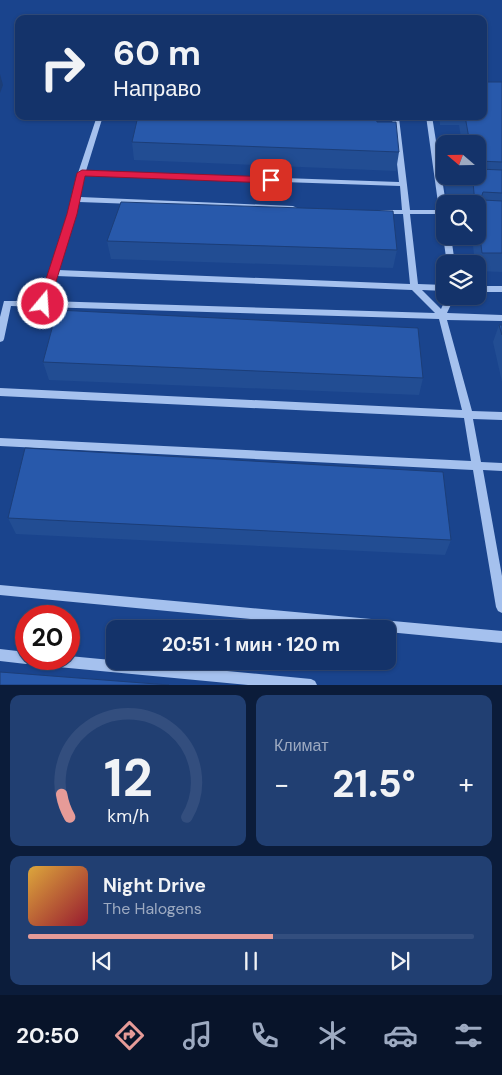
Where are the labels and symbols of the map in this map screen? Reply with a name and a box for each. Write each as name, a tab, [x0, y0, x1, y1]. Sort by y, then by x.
north arrow	[436, 135, 486, 185]
pin	[250, 159, 292, 201]
position arrow	[16, 277, 68, 329]
speed limit sign: 20	[15, 605, 80, 670]

